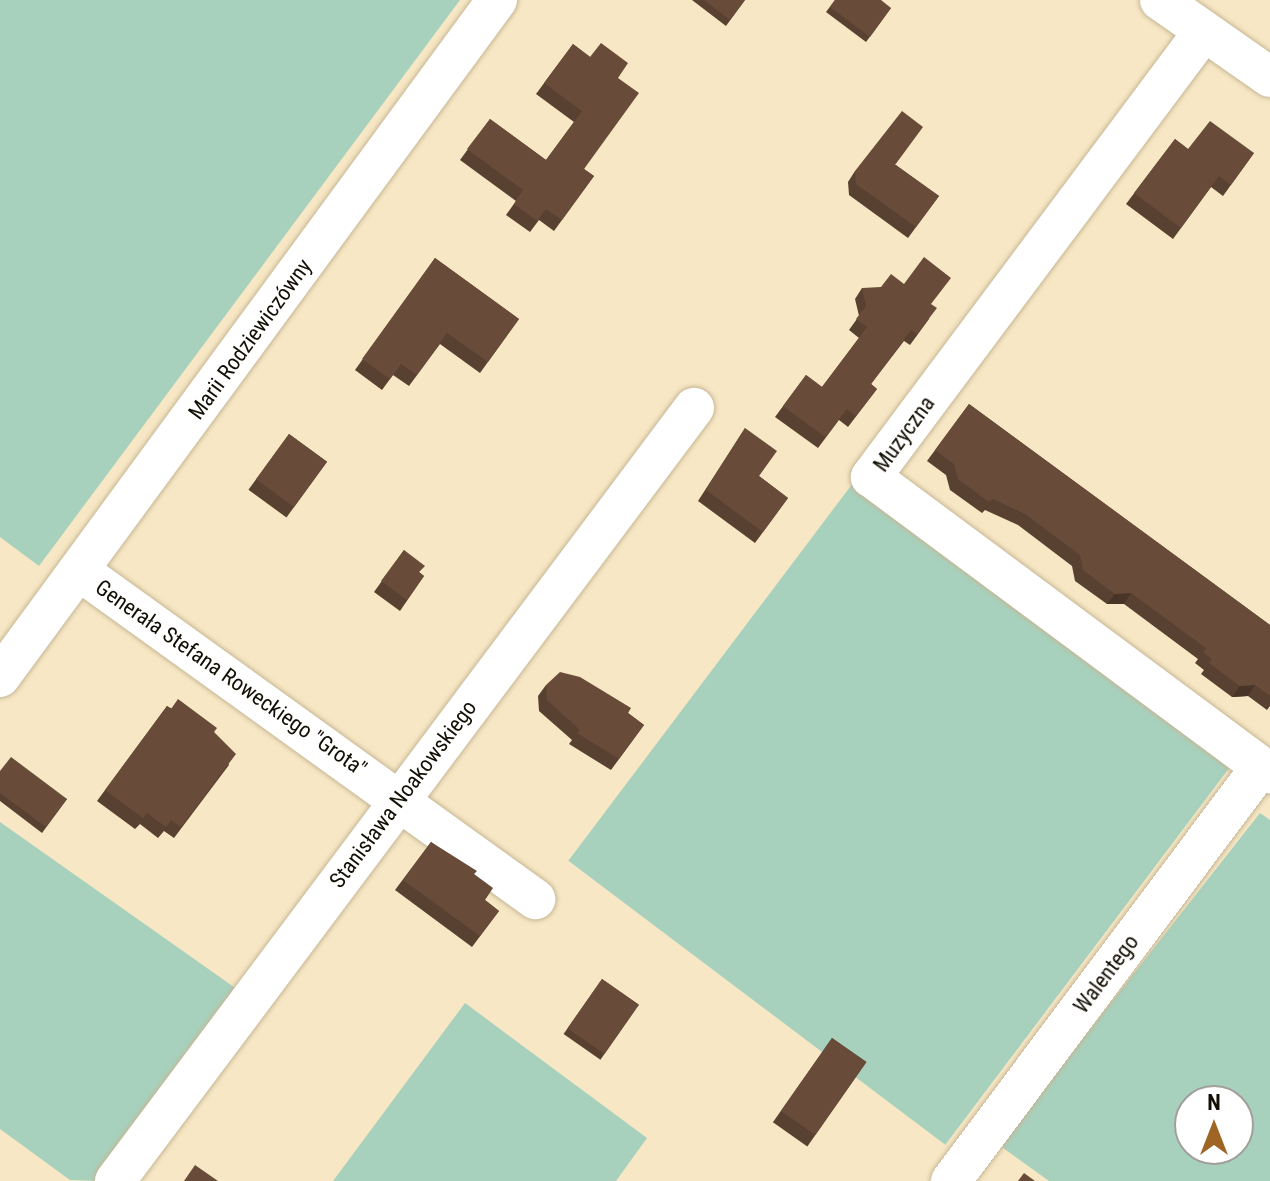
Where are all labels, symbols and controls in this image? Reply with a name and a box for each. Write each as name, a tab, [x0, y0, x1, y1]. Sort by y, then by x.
street label: Marii Rodziewiczówny	[183, 254, 317, 424]
street label: Muzyczna	[868, 391, 940, 477]
street label: Generała Stefana Roweckiego "Grota"	[90, 574, 372, 782]
street label: Stanisława Noakowskiego	[324, 695, 482, 893]
street label: Walentego	[1068, 929, 1144, 1019]
north arrow	[1174, 1085, 1254, 1165]
text: N	[1207, 1090, 1221, 1115]

